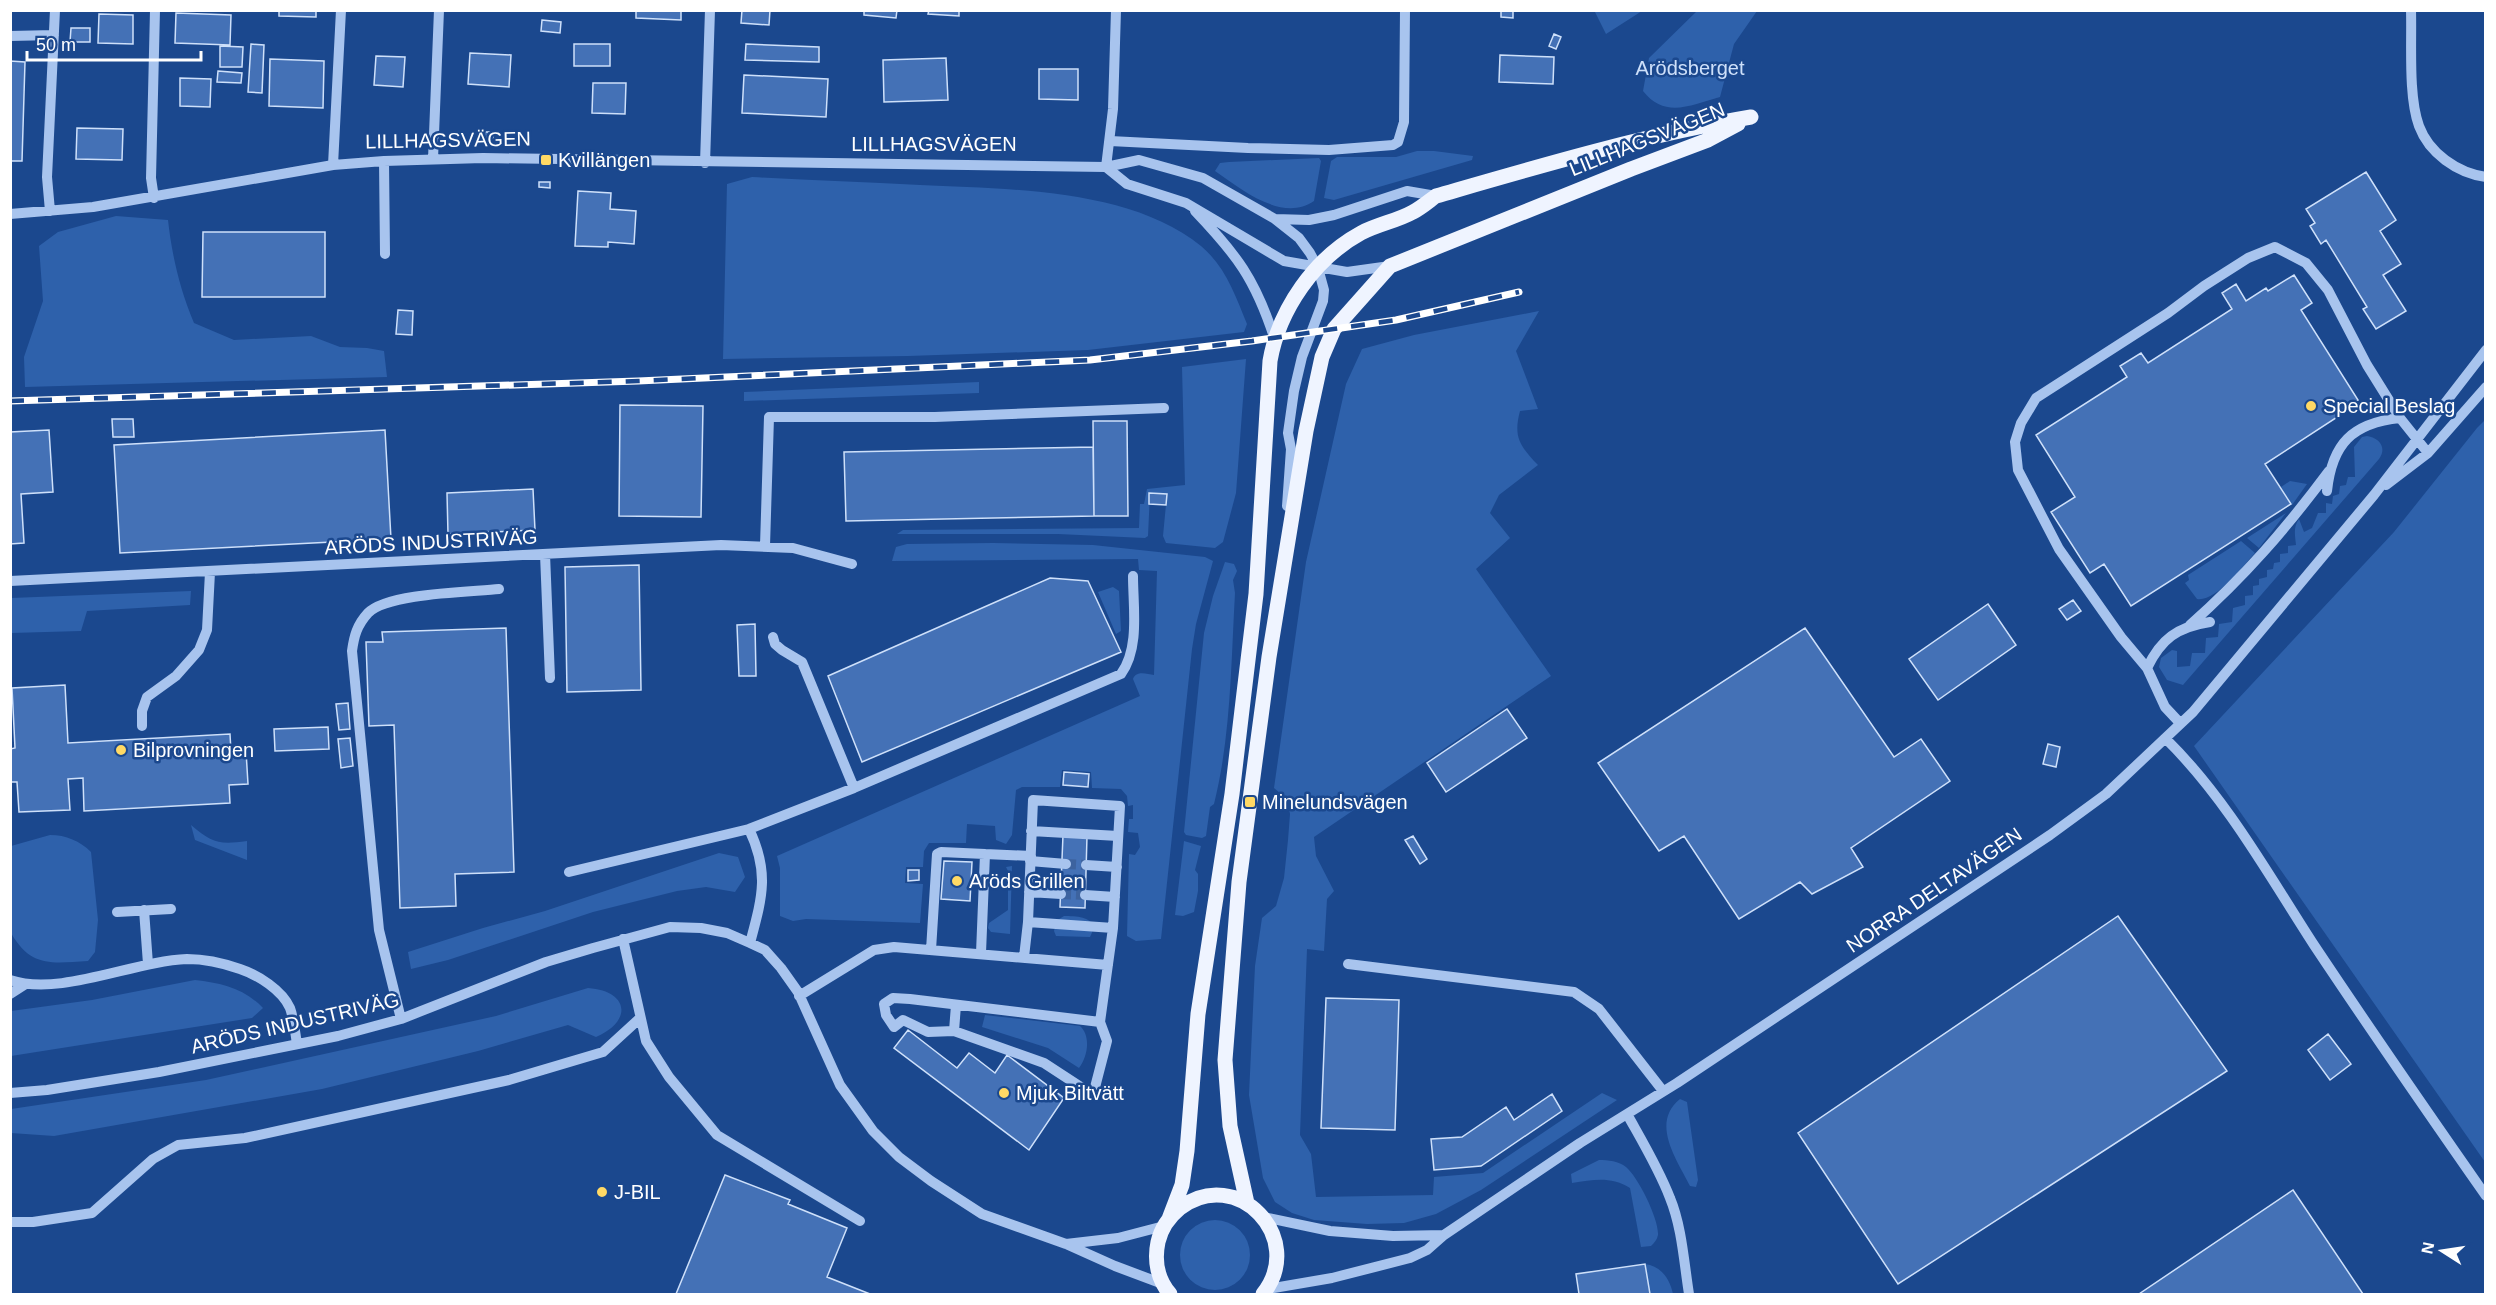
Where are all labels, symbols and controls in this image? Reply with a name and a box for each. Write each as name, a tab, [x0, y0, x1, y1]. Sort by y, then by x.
scale bar	[27, 24, 201, 62]
text: 50 m	[36, 35, 76, 55]
park label: Arödsberget	[1636, 57, 1745, 79]
street label: LILLHAGSVÄGEN	[1566, 98, 1728, 180]
street label: LILLHAGSVÄGEN	[365, 128, 531, 152]
street label: LILLHAGSVÄGEN	[851, 133, 1017, 155]
place label: Kvillängen	[558, 149, 650, 171]
marker: Kvillängen	[539, 153, 553, 167]
place label: Special Beslag	[2323, 395, 2455, 417]
marker: Special Beslag	[2304, 399, 2318, 413]
street label: ARÖDS INDUSTRIVÄG	[324, 525, 538, 559]
place label: Bilprovningen	[133, 739, 254, 761]
marker: Bilprovningen	[114, 743, 128, 757]
place label: Minelundsvägen	[1262, 791, 1408, 813]
marker: Minelundsvägen	[1243, 795, 1257, 809]
street label: NORRA DELTAVÄGEN	[1842, 823, 2026, 957]
place label: Aröds Grillen	[969, 870, 1085, 892]
marker: Aröds Grillen	[950, 874, 964, 888]
street label: ARÖDS INDUSTRIVÄG	[189, 988, 401, 1058]
place label: Mjuk Biltvätt	[1016, 1082, 1124, 1104]
marker: Mjuk Biltvätt	[997, 1086, 1011, 1100]
place label: J-BIL	[614, 1181, 661, 1203]
marker: J-BIL	[595, 1185, 609, 1199]
north arrow	[2412, 1221, 2472, 1281]
text: N	[2418, 1241, 2437, 1255]

